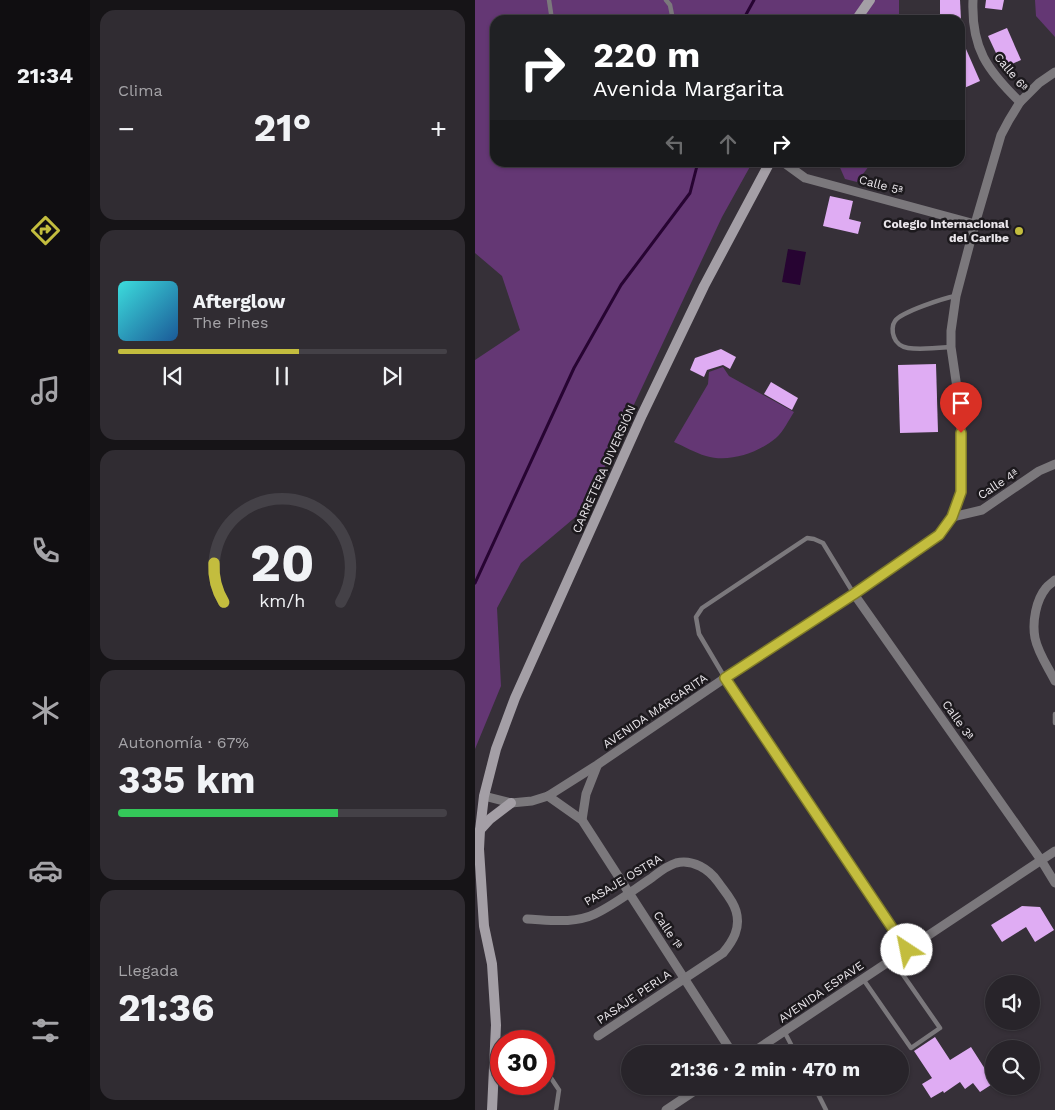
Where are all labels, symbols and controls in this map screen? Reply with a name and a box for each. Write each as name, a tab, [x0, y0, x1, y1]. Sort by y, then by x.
text: 220 m	[593, 34, 700, 76]
icon: right	[510, 35, 575, 100]
street label: Calle 6ª	[991, 50, 1031, 94]
text: 21:34	[17, 63, 73, 88]
text: Avenida Margarita	[593, 76, 784, 101]
text: Clima	[118, 81, 162, 100]
text: 21°	[254, 106, 311, 150]
text: −	[118, 112, 135, 145]
text: +	[430, 112, 447, 145]
icon: left	[661, 130, 689, 158]
icon: ahead	[714, 130, 742, 158]
icon: right	[767, 130, 795, 158]
street label: Calle 5ª	[857, 172, 905, 198]
icon: directions	[28, 213, 63, 248]
place label: Colegio Internacional del Caribe	[883, 217, 1009, 245]
marker: Colegio Internacional del Caribe	[1013, 225, 1025, 237]
text: Afterglow	[193, 290, 285, 313]
text: The Pines	[193, 313, 269, 332]
icon: previous	[159, 362, 187, 390]
icon: pause	[268, 362, 296, 390]
icon: next	[378, 362, 406, 390]
icon: music	[28, 373, 63, 408]
pin	[940, 382, 982, 433]
icon: arrive	[947, 389, 975, 417]
street label: CARRETERA DIVERSIÓN	[569, 403, 639, 535]
street label: Calle 4ª	[975, 466, 1021, 502]
icon: phone	[28, 533, 63, 568]
text: 20	[250, 533, 315, 594]
text: km/h	[259, 590, 306, 611]
street label: AVENIDA MARGARITA	[600, 671, 710, 751]
icon: climate	[28, 693, 63, 728]
street label: Calle 3ª	[939, 698, 977, 743]
text: Autonomía · 67%	[118, 733, 249, 752]
text: 335 km	[118, 758, 255, 802]
street label: PASAJE OSTRA	[582, 851, 664, 909]
icon: car	[28, 853, 63, 888]
street label: Calle 1ª	[651, 908, 686, 952]
position arrow	[880, 923, 932, 975]
street label: AVENIDA ESPAVE	[776, 958, 866, 1026]
text: Llegada	[118, 961, 178, 980]
street label: PASAJE PERLA	[594, 967, 674, 1027]
map controls	[985, 975, 1040, 1095]
button: sound	[985, 975, 1040, 1030]
text: 21:36	[118, 986, 214, 1030]
icon: filters	[28, 1013, 63, 1048]
speed limit sign: 30	[490, 1030, 555, 1095]
button: search	[985, 1040, 1040, 1095]
text: 21:36 · 2 min · 470 m	[670, 1058, 860, 1081]

